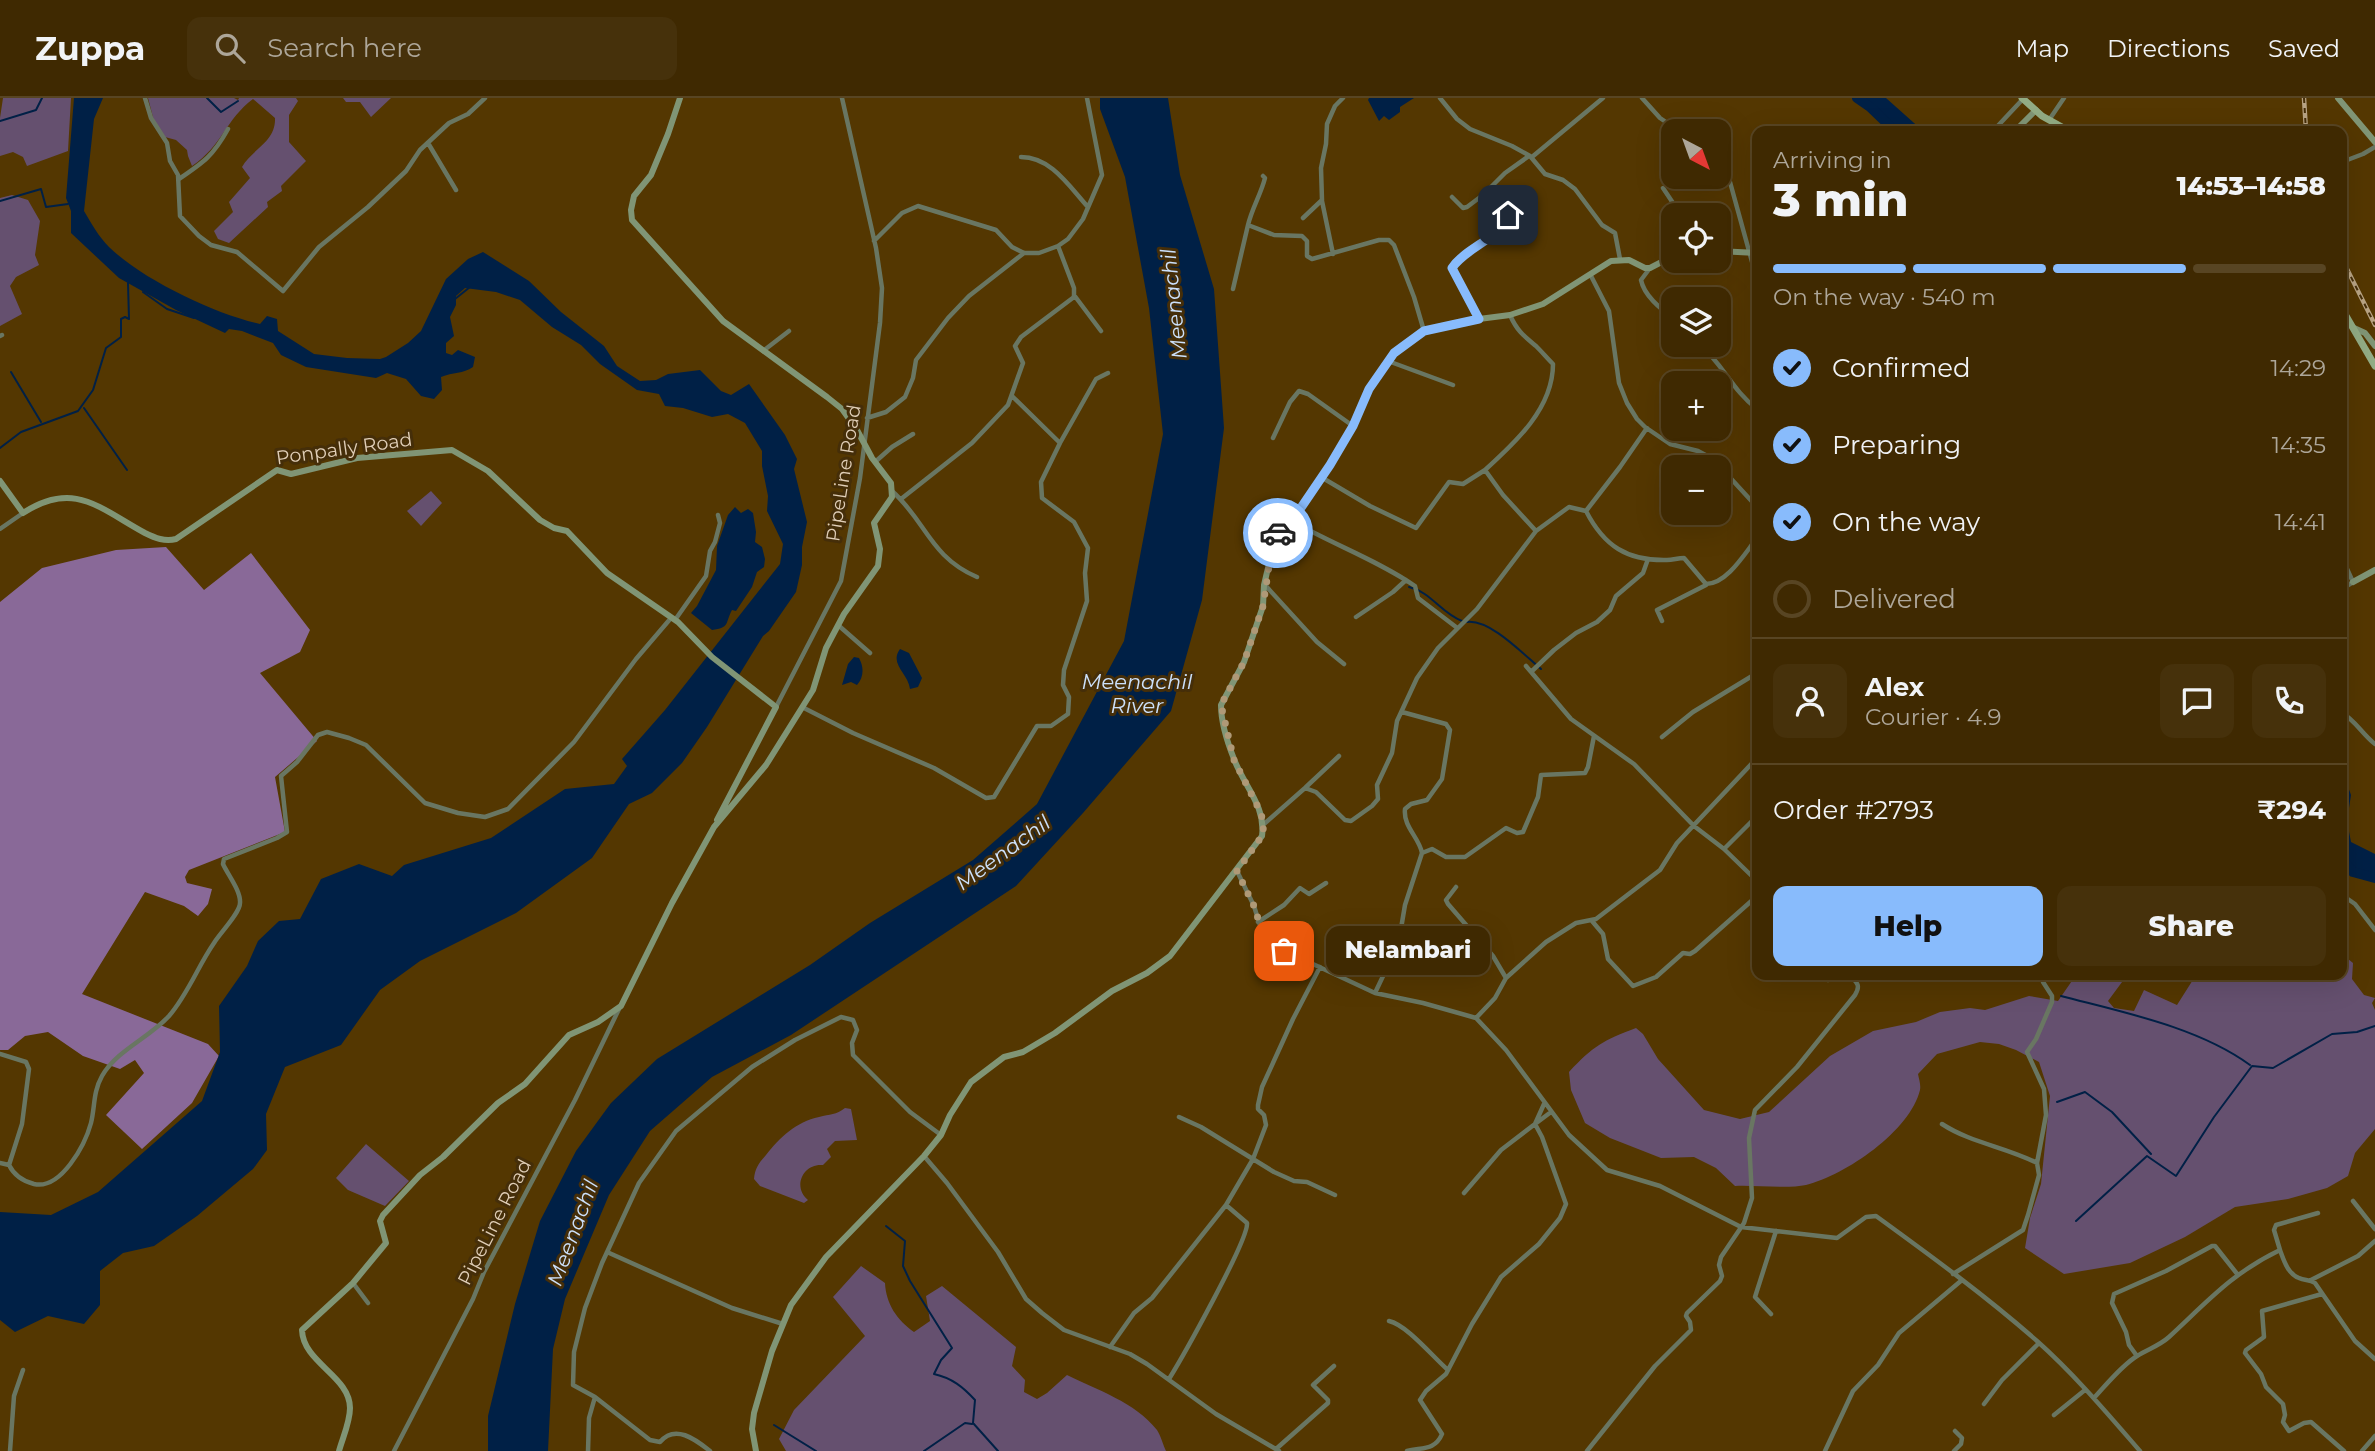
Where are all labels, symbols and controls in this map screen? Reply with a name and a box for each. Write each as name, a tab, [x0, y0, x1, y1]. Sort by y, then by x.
search box	[187, 17, 677, 80]
text: Zuppa	[35, 28, 145, 68]
icon: search	[211, 29, 249, 67]
text: Search here	[267, 32, 422, 64]
text: Map	[2016, 34, 2069, 63]
text: Directions	[2107, 34, 2230, 63]
text: Saved	[2268, 34, 2340, 63]
north arrow	[1661, 119, 1731, 189]
map controls	[1661, 119, 1731, 525]
text: Arriving in	[1773, 146, 1892, 174]
text: 14:53–14:58	[2176, 170, 2326, 202]
text: 3 min	[1773, 171, 1909, 228]
pin	[1478, 185, 1538, 245]
icon: home	[1489, 196, 1527, 234]
button: locate	[1661, 203, 1731, 273]
water label: Meenachil	[1155, 247, 1192, 361]
text: On the way · 540 m	[1773, 283, 1996, 311]
button: layers	[1661, 287, 1731, 357]
icon: check	[1773, 349, 1811, 387]
text: Confirmed	[1832, 352, 1971, 384]
text: 14:29	[2270, 354, 2326, 382]
button: +	[1661, 371, 1731, 441]
street label: PipeLine Road	[821, 403, 866, 543]
icon: check	[1773, 426, 1811, 464]
street label: Ponpally Road	[274, 428, 414, 469]
text: Preparing	[1832, 429, 1961, 461]
text: 14:35	[2272, 431, 2326, 459]
button: −	[1661, 455, 1731, 525]
courier	[1243, 498, 1313, 568]
icon: check	[1773, 503, 1811, 541]
text: On the way	[1832, 506, 1980, 538]
text: 14:41	[2275, 508, 2326, 536]
icon: car	[1259, 514, 1297, 552]
text: Delivered	[1832, 583, 1956, 615]
button: person	[1773, 664, 1847, 738]
button: chat	[2160, 664, 2234, 738]
button: phone	[2252, 664, 2326, 738]
water label: Meenachil River	[1081, 669, 1193, 718]
text: Alex	[1865, 671, 1924, 703]
text: Courier · 4.9	[1865, 703, 2001, 731]
text: Order #2793	[1773, 794, 1934, 826]
text: ₹294	[2257, 794, 2326, 826]
water label: Meenachil	[950, 810, 1055, 895]
button: Help	[1773, 886, 2043, 966]
button: Share	[2057, 886, 2326, 966]
pin	[1254, 921, 1314, 981]
callout: Nelambari	[1326, 926, 1490, 976]
icon: bag	[1265, 932, 1303, 970]
text: Nelambari	[1345, 936, 1471, 964]
street label: PipeLine Road	[453, 1155, 536, 1289]
water label: Meenachil	[542, 1176, 603, 1289]

